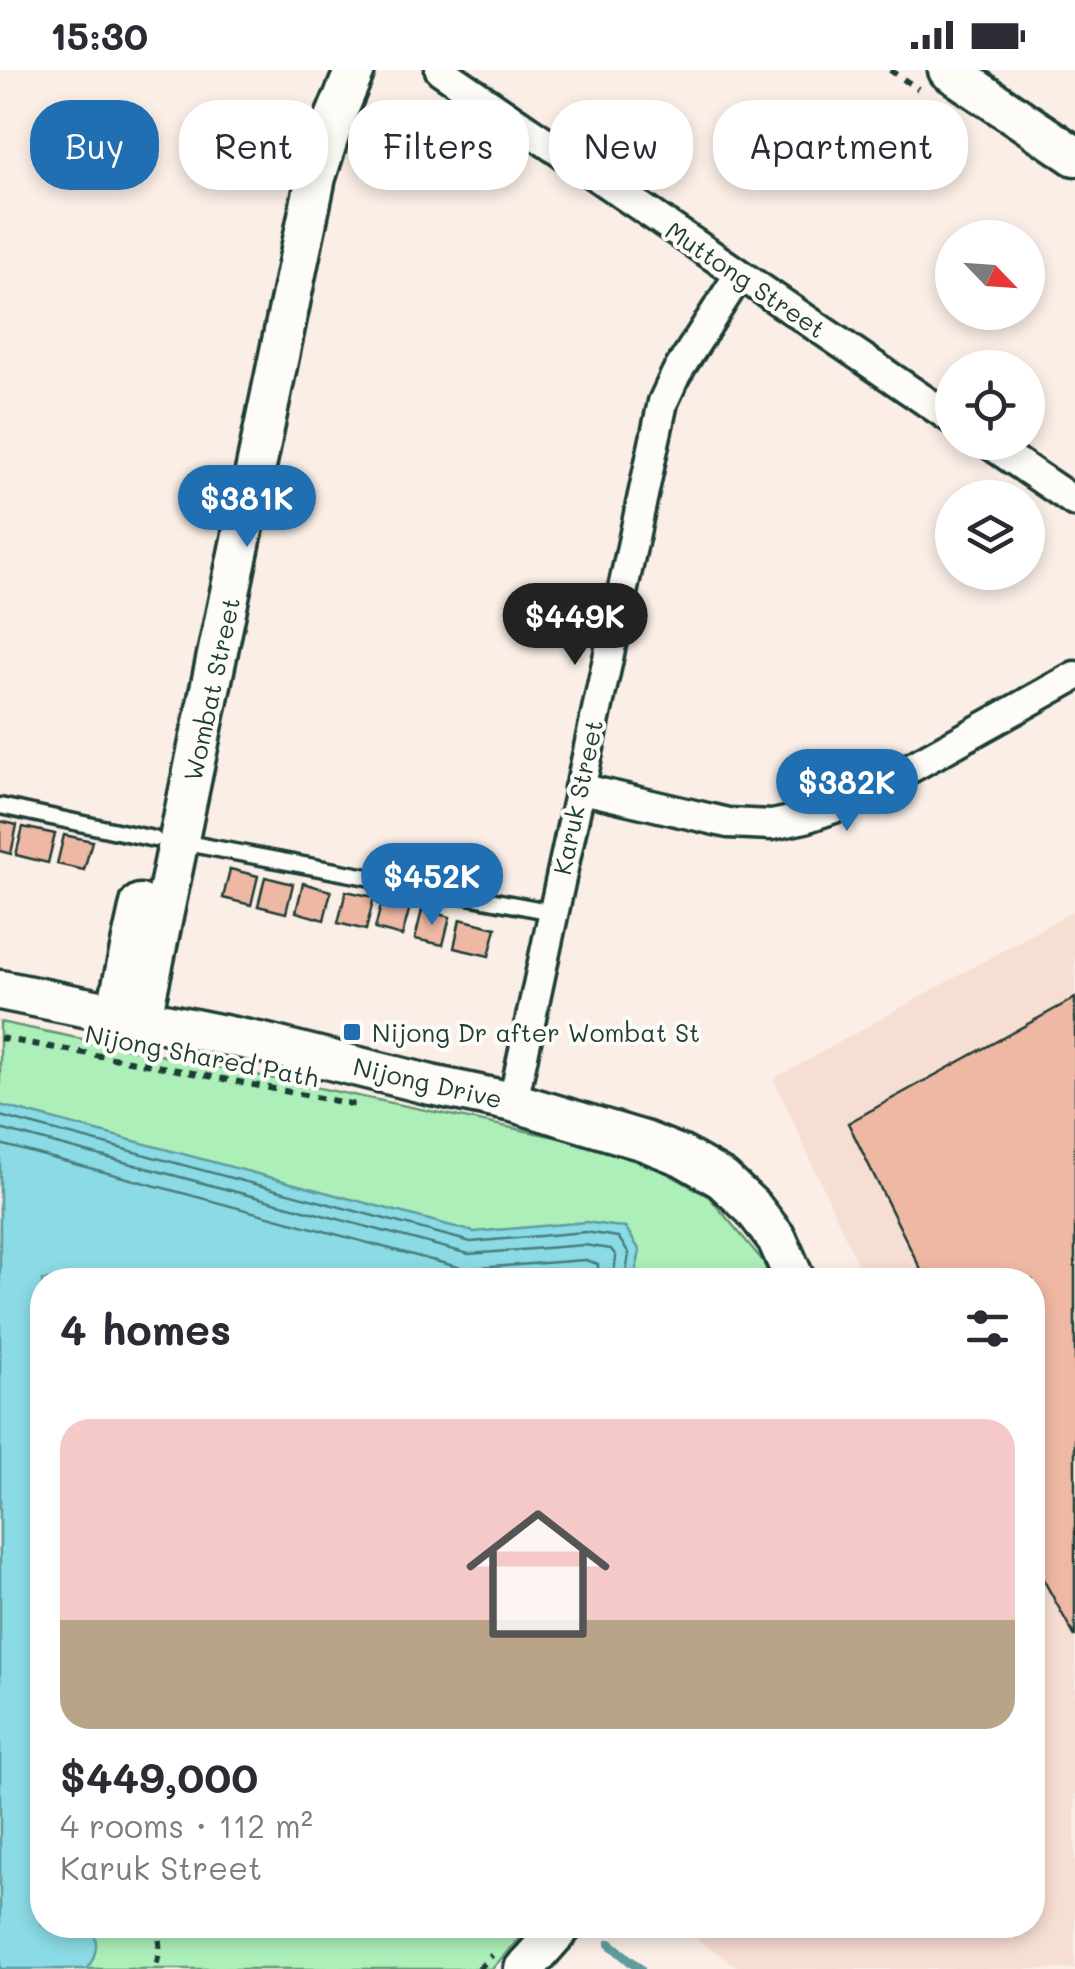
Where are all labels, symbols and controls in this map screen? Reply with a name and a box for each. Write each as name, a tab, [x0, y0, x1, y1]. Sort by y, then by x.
text: 15:30	[50, 10, 148, 60]
chip: Buy	[30, 100, 159, 190]
chip: Rent	[179, 100, 328, 190]
chip: Filters	[348, 100, 529, 190]
chip: New	[549, 100, 693, 190]
chip: Apartment	[713, 100, 968, 190]
street label: Muttong Street	[660, 214, 832, 344]
north arrow	[935, 220, 1045, 330]
map controls	[935, 220, 1045, 590]
button: locate	[935, 350, 1045, 460]
pin: $381K	[177, 465, 317, 550]
text: $381K	[200, 476, 294, 518]
button: layers	[935, 480, 1045, 590]
pin: $449K	[505, 583, 645, 668]
street label: Wombat Street	[176, 594, 246, 784]
text: $449K	[525, 594, 625, 636]
street label: Karuk Street	[545, 716, 609, 878]
pin: $382K	[777, 749, 917, 834]
text: $382K	[798, 760, 896, 802]
pin: $452K	[362, 843, 502, 928]
text: $452K	[383, 854, 481, 896]
place label: Nijong Dr after Wombat St	[372, 1016, 700, 1048]
street label: Nijong Shared Path	[82, 1017, 322, 1093]
marker: Nijong Dr after Wombat St	[341, 1021, 363, 1043]
street label: Nijong Drive	[350, 1049, 506, 1115]
text: 4 homes	[60, 1301, 231, 1356]
icon: filters	[960, 1301, 1015, 1356]
icon: home	[448, 1484, 628, 1664]
text: $449,000	[60, 1749, 258, 1804]
text: 4 rooms · 112 m²	[60, 1804, 313, 1846]
text: Karuk Street	[60, 1846, 262, 1888]

